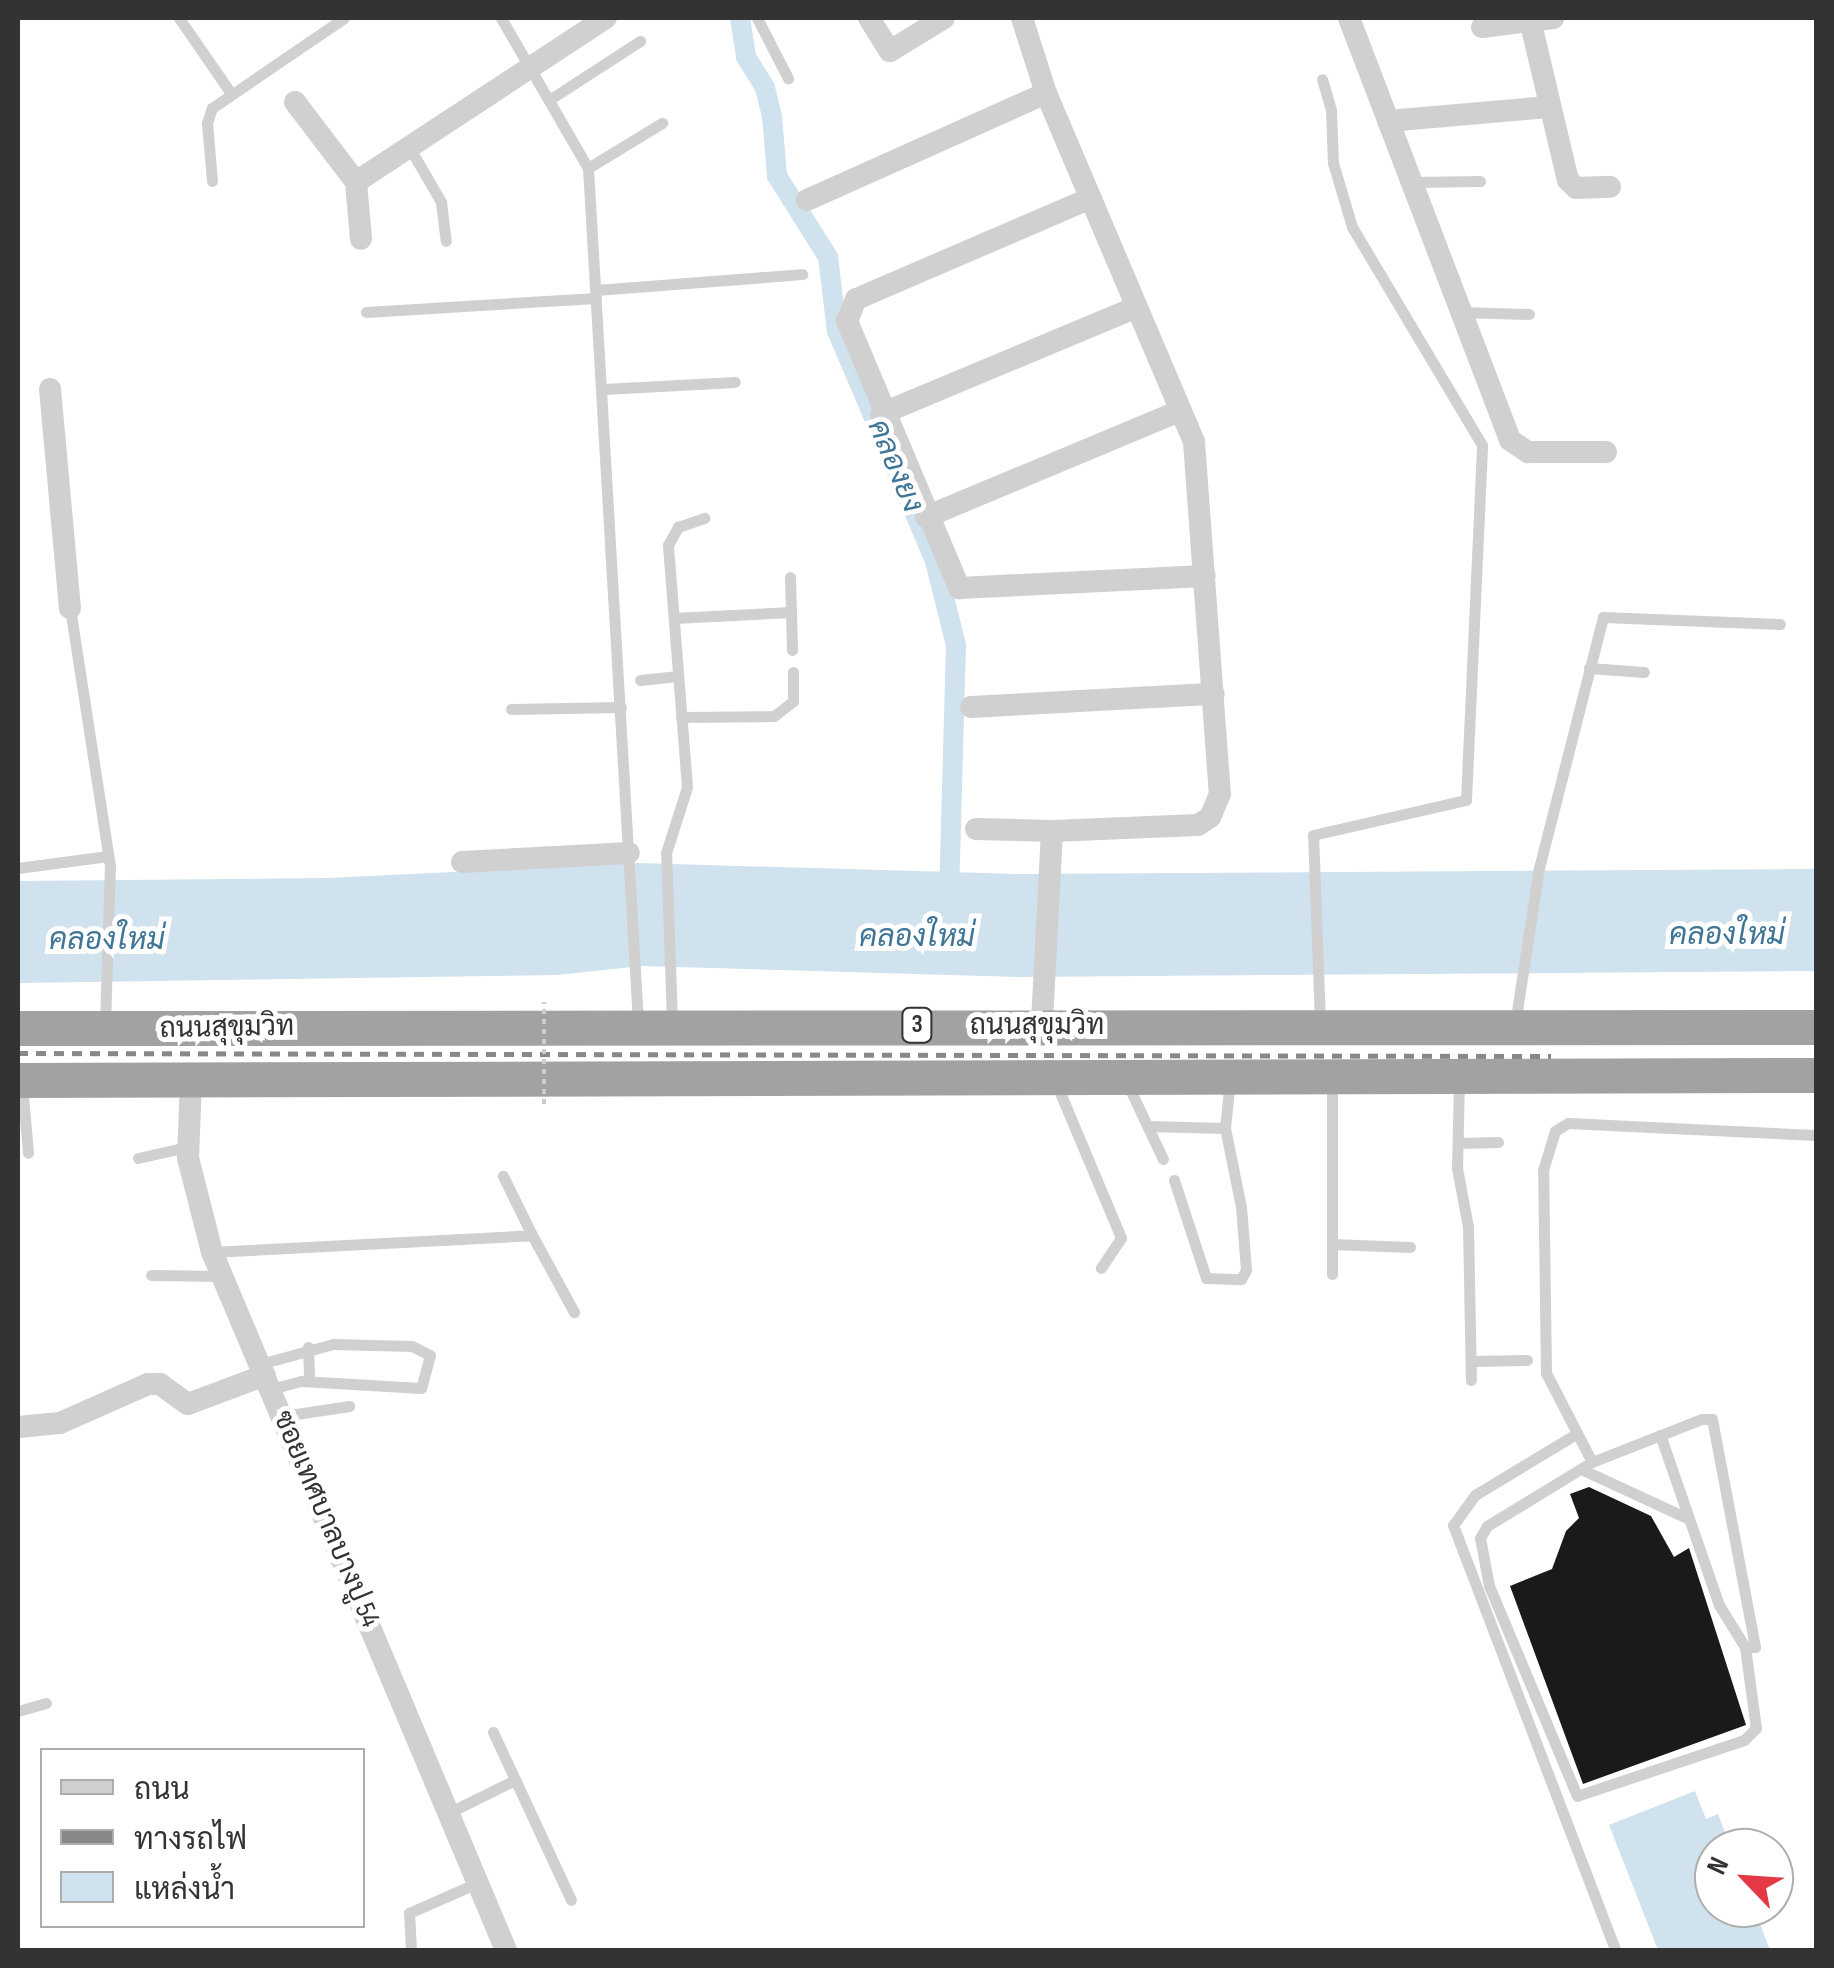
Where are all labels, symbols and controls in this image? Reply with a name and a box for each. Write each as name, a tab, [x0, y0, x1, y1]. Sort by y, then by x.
water label: คลองยง	[859, 414, 931, 518]
water label: คลองใหม่	[1669, 917, 1785, 953]
water label: คลองใหม่	[859, 919, 975, 955]
water label: คลองใหม่	[49, 922, 165, 958]
road number: 3	[900, 1005, 934, 1045]
street label: ถนนสุขุมวิท	[970, 1009, 1104, 1043]
street label: ถนนสุขุมวิท	[159, 1010, 295, 1046]
street label: ซอยเทศบาลบางปู 54	[265, 1406, 387, 1632]
legend	[40, 1748, 365, 1928]
text: ถนน	[134, 1772, 190, 1808]
text: ทางรถไฟ	[134, 1822, 247, 1858]
north arrow	[1694, 1828, 1794, 1928]
text: N	[1700, 1852, 1736, 1880]
text: แหล่งน้ำ	[134, 1872, 235, 1908]

